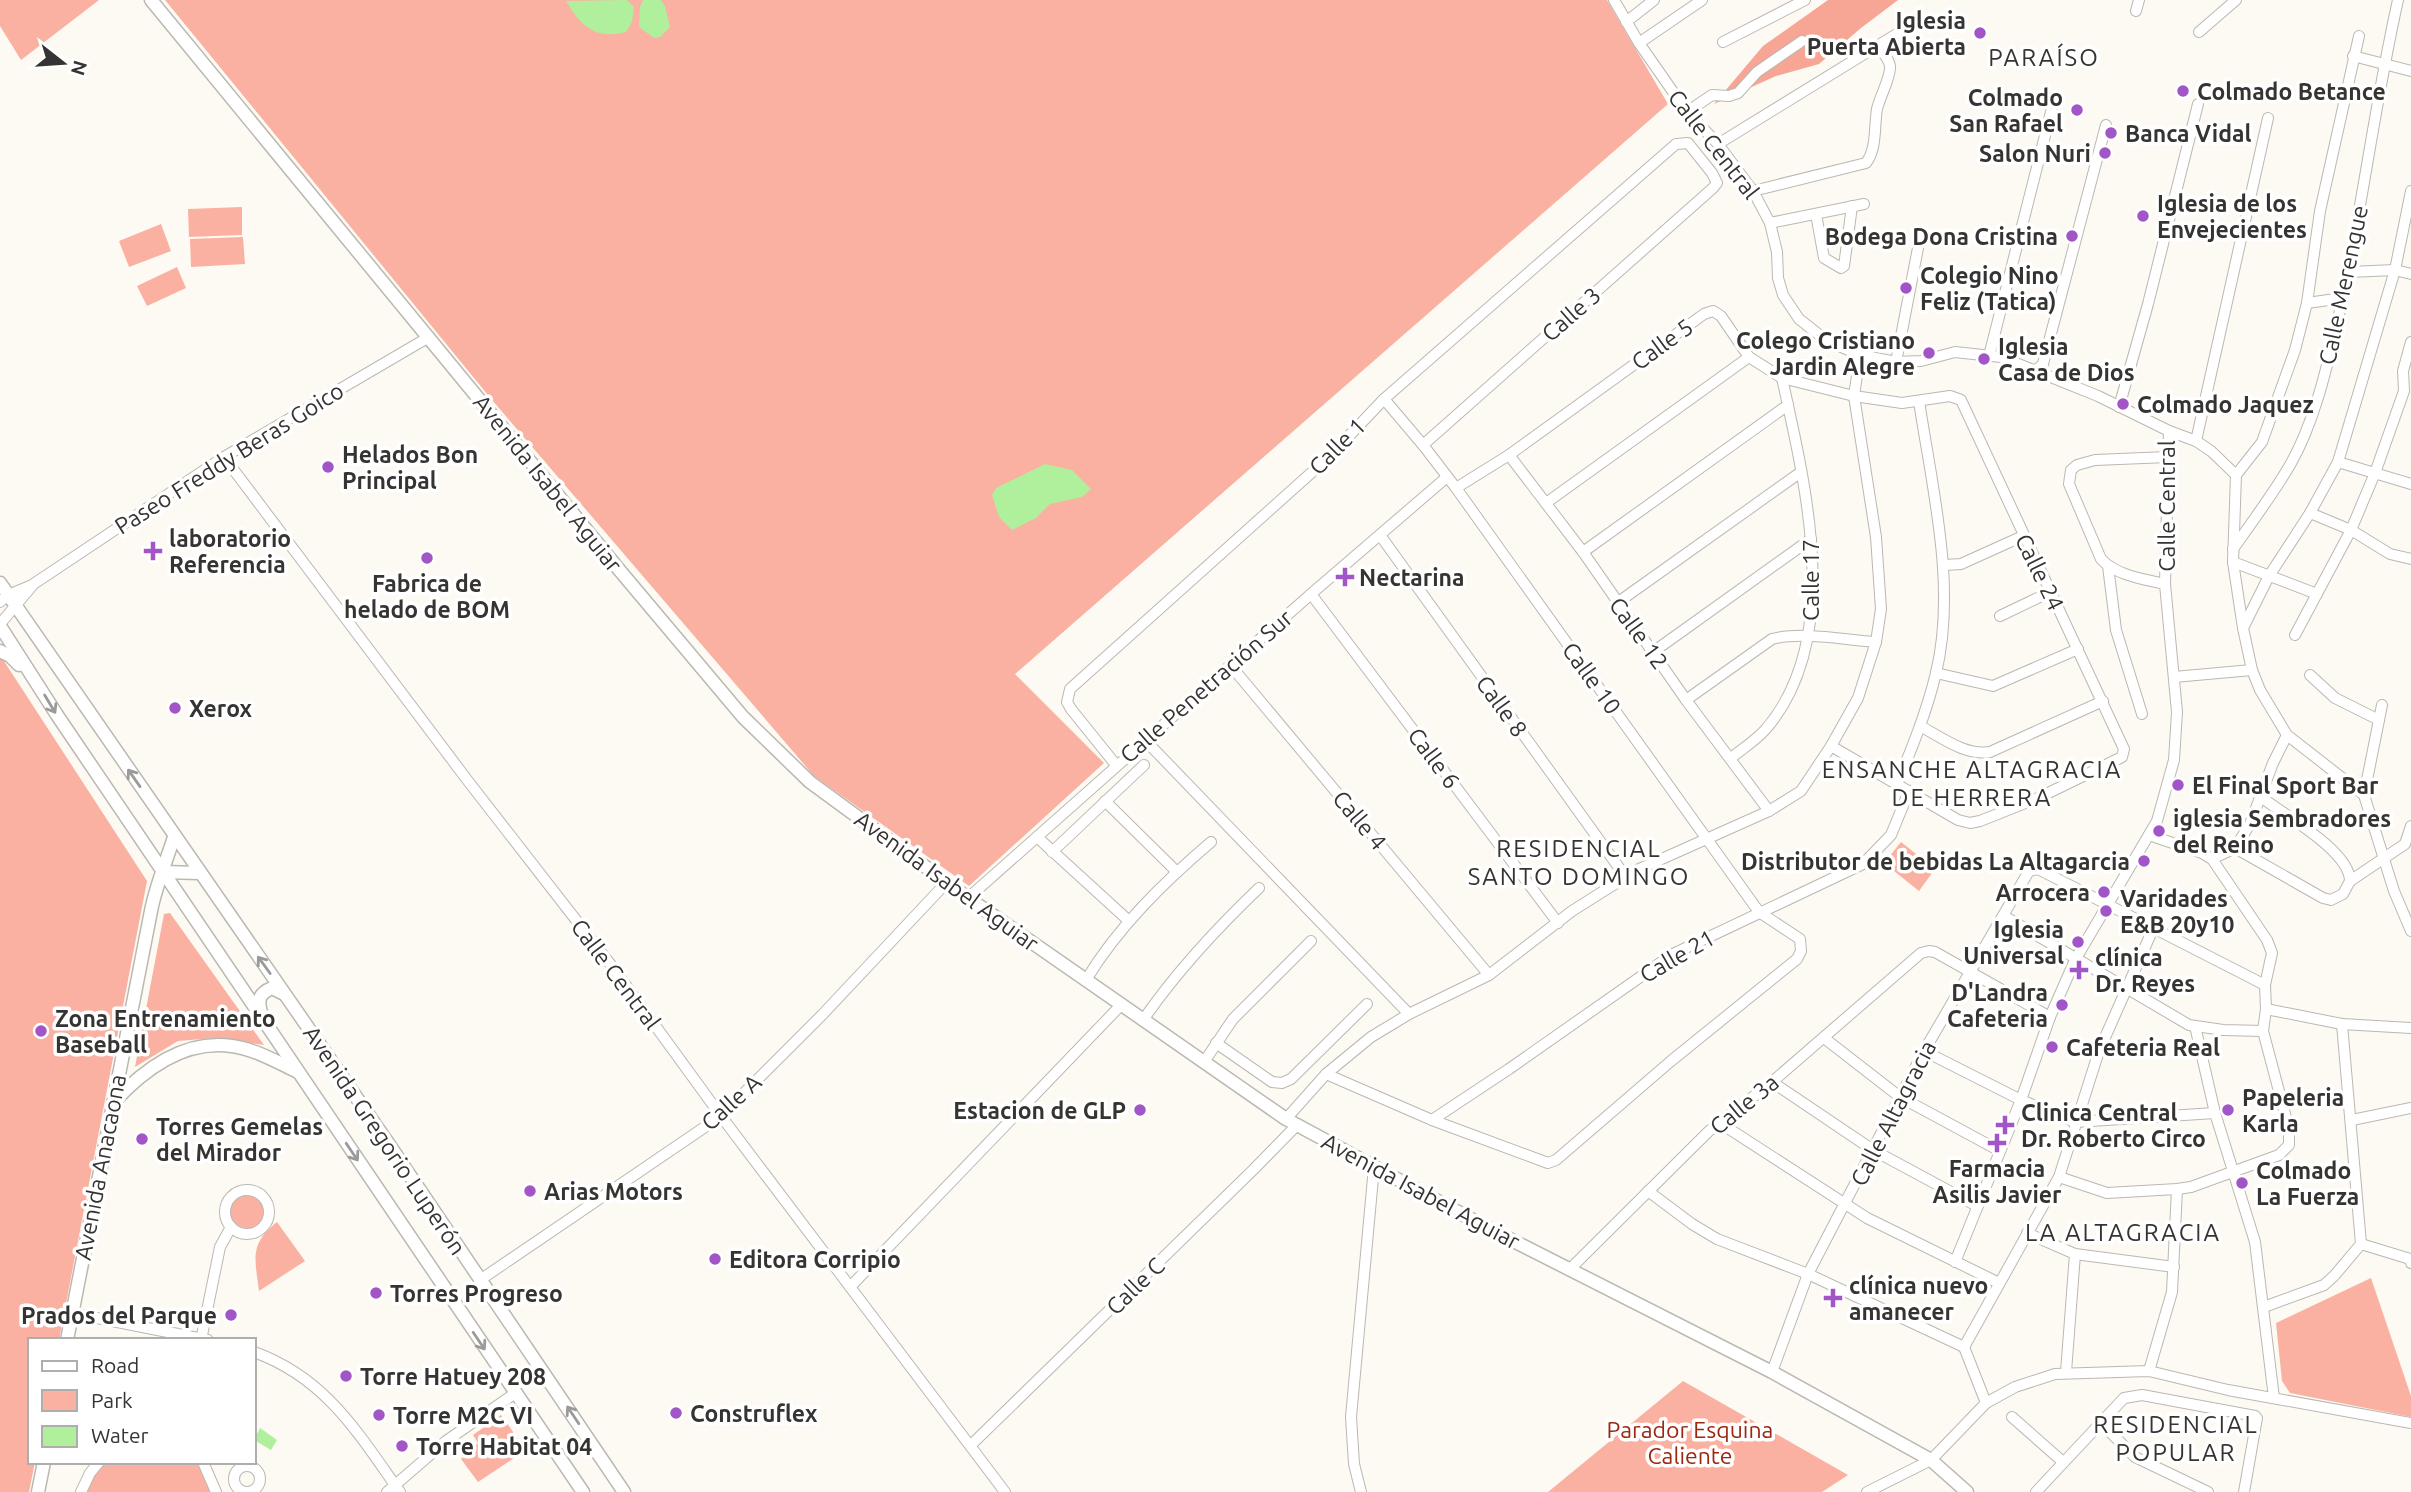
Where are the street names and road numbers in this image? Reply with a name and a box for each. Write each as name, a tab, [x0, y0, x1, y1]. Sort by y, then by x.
street label: Calle Central	[1664, 85, 1764, 203]
street label: Calle Merengue	[2314, 203, 2372, 367]
street label: Calle 3	[1537, 282, 1605, 346]
street label: Calle 5	[1627, 314, 1697, 374]
street label: Paseo Freddy Beras Goico	[110, 377, 348, 539]
street label: Avenida Isabel Aguiar	[469, 390, 627, 577]
street label: Calle 1	[1304, 413, 1370, 479]
street label: Calle Central	[2154, 440, 2179, 572]
street label: Calle 24	[2011, 530, 2069, 614]
street label: Calle 17	[1798, 539, 1823, 621]
street label: Calle 12	[1605, 593, 1673, 673]
street label: Calle Penetración Sur	[1115, 604, 1297, 767]
street label: Calle 10	[1558, 638, 1626, 718]
street label: Calle 8	[1472, 671, 1532, 741]
street label: Calle 6	[1403, 723, 1465, 793]
street label: Calle 4	[1328, 786, 1392, 854]
street label: Avenida Isabel Aguiar	[851, 806, 1044, 956]
street label: Calle Central	[566, 914, 666, 1034]
street label: Calle 21	[1635, 925, 1719, 987]
street label: Avenida Gregorio Luperón	[299, 1021, 471, 1259]
street label: Calle Altagracia	[1846, 1036, 1940, 1190]
street label: Calle A	[696, 1069, 766, 1135]
street label: Calle 3a	[1705, 1069, 1783, 1139]
street label: Avenida Anacaona	[70, 1072, 130, 1262]
street label: Avenida Isabel Aguiar	[1318, 1128, 1524, 1254]
street label: Calle C	[1101, 1253, 1169, 1319]

